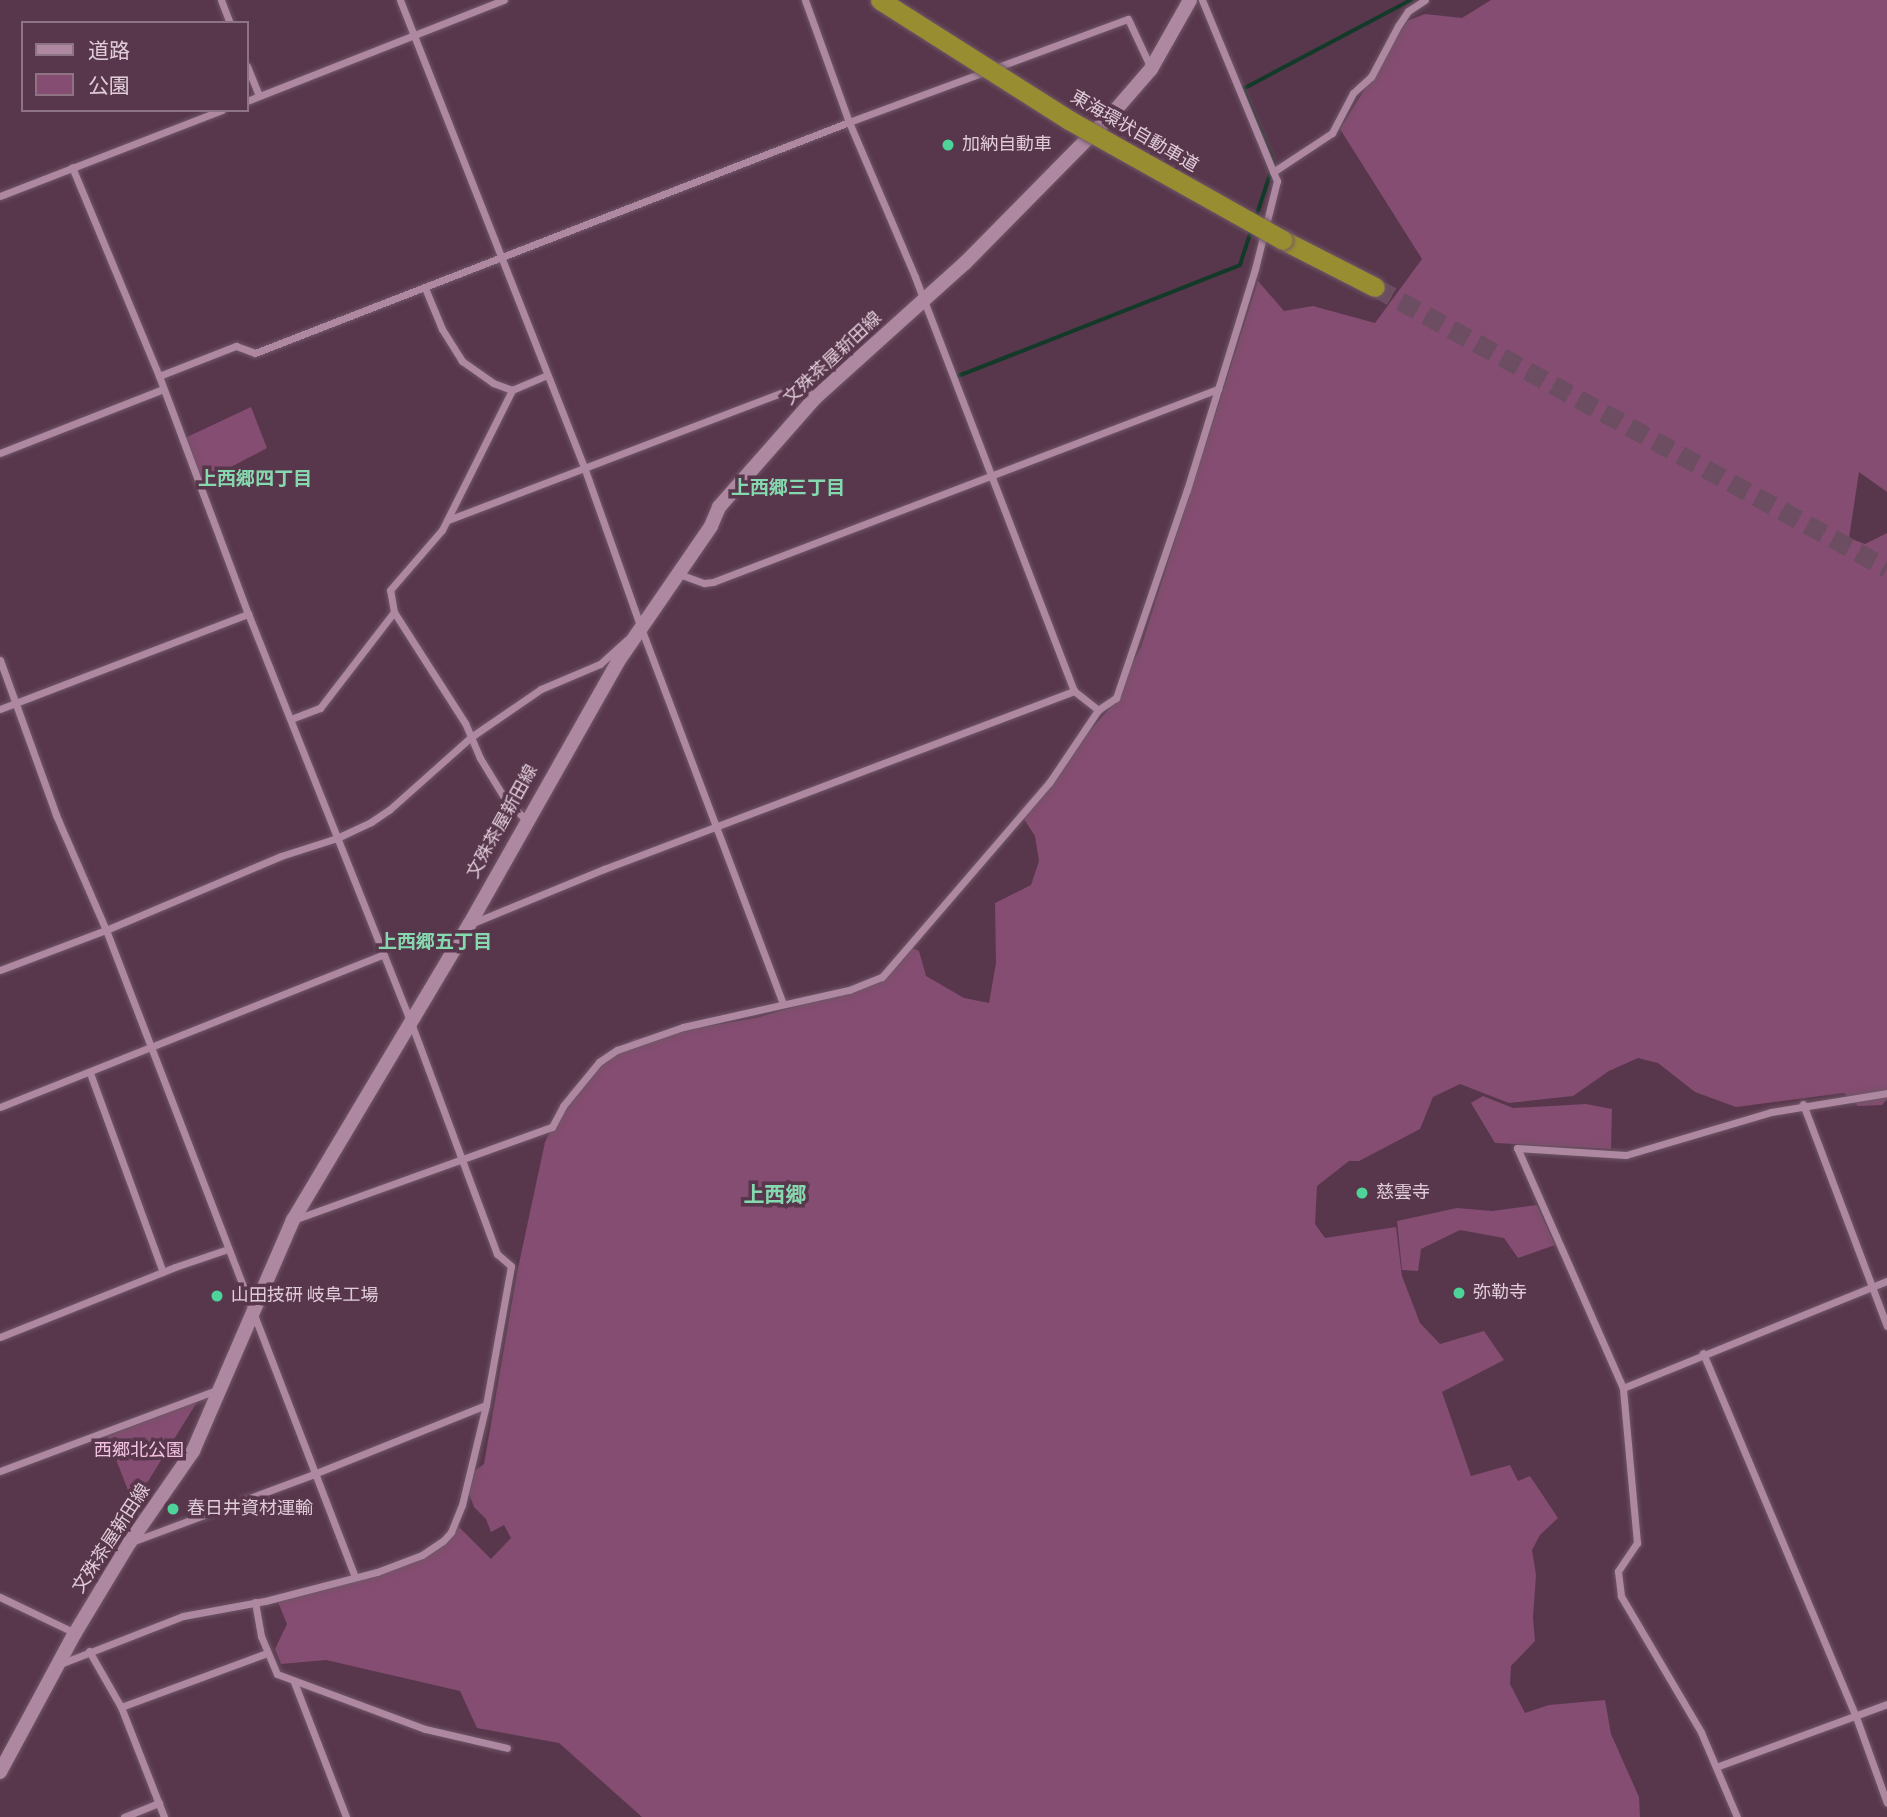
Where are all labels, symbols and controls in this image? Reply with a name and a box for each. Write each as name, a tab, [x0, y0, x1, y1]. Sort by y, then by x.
legend	[21, 21, 248, 112]
text: 道路	[88, 36, 130, 66]
text: 公園	[88, 71, 130, 101]
street label: 東海環状自動車道	[1066, 87, 1202, 177]
place label: 加納自動車	[962, 134, 1052, 156]
marker: 加納自動車	[940, 137, 956, 153]
street label: 文殊茶屋新田線	[780, 308, 886, 410]
district label: 上西郷四丁目	[198, 469, 312, 491]
district label: 上西郷三丁目	[731, 478, 845, 500]
street label: 文殊茶屋新田線	[463, 762, 543, 882]
district label: 上西郷五丁目	[378, 932, 492, 954]
district label: 上西郷	[744, 1182, 806, 1208]
place label: 慈雲寺	[1376, 1182, 1430, 1204]
marker: 慈雲寺	[1354, 1185, 1370, 1201]
place label: 弥勒寺	[1473, 1282, 1527, 1304]
place label: 山田技研 岐阜工場	[231, 1285, 379, 1307]
marker: 弥勒寺	[1451, 1285, 1467, 1301]
marker: 山田技研 岐阜工場	[209, 1288, 225, 1304]
park label: 西郷北公園	[94, 1440, 184, 1462]
street label: 文殊茶屋新田線	[69, 1480, 155, 1598]
place label: 春日井資材運輸	[187, 1498, 313, 1520]
marker: 春日井資材運輸	[165, 1501, 181, 1517]

